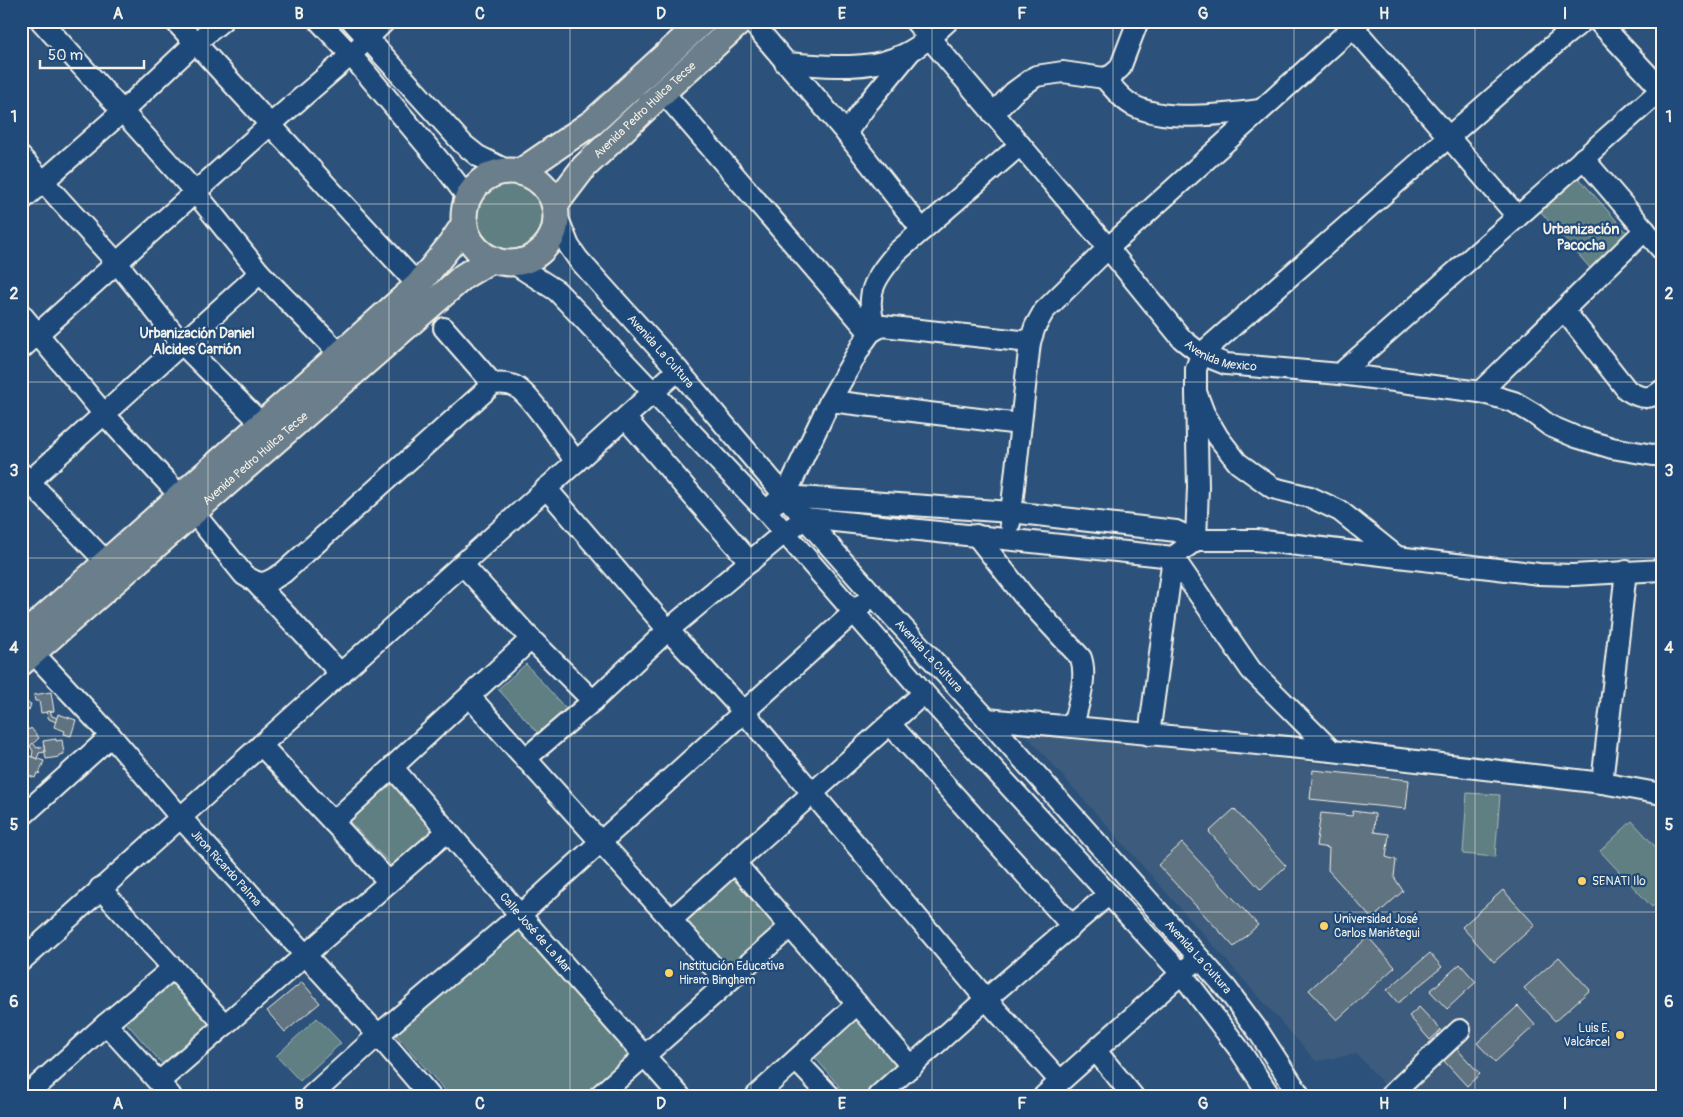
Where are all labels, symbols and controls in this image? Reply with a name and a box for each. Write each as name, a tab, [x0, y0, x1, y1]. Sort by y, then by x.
text: A	[113, 4, 124, 24]
text: B	[294, 4, 304, 24]
text: C	[475, 4, 485, 24]
text: D	[656, 4, 666, 24]
text: E	[838, 4, 847, 24]
text: F	[1017, 4, 1027, 24]
text: G	[1198, 4, 1209, 24]
text: H	[1379, 4, 1389, 24]
text: I	[1563, 4, 1567, 24]
scale bar	[40, 38, 144, 70]
text: 50 m	[48, 46, 83, 65]
street label: Avenida Pedro Huilca Tecse	[591, 59, 699, 162]
text: 1	[11, 107, 17, 127]
text: 1	[1666, 107, 1672, 127]
district label: Urbanización Pacocha	[1543, 221, 1619, 254]
text: 2	[10, 284, 19, 304]
text: 2	[1665, 284, 1674, 304]
street label: Avenida La Cultura	[624, 312, 697, 392]
district label: Urbanización Daniel Alcides Carrión	[139, 325, 255, 358]
street label: Avenida Mexico	[1181, 337, 1258, 375]
street label: Avenida Pedro Huilca Tecse	[200, 409, 311, 509]
text: 3	[10, 461, 19, 481]
text: 3	[1665, 461, 1674, 481]
street label: Avenida La Cultura	[892, 617, 966, 696]
text: 4	[9, 638, 19, 658]
text: 4	[1664, 638, 1674, 658]
text: 5	[10, 815, 19, 835]
text: 5	[1665, 815, 1674, 835]
street label: Jiron Ricardo Palma	[187, 827, 265, 910]
place label: SENATI Ilo	[1592, 874, 1646, 889]
marker: SENATI Ilo	[1576, 875, 1588, 887]
street label: Calle José de La Mar	[496, 890, 575, 977]
place label: Universidad José Carlos Mariátegui	[1334, 912, 1420, 941]
street label: Avenida La Cultura	[1161, 917, 1235, 997]
marker: Universidad José Carlos Mariátegui	[1318, 920, 1330, 932]
place label: Institución Educativa Hiram Bingham	[679, 959, 785, 988]
marker: Institución Educativa Hiram Bingham	[663, 967, 675, 979]
text: 6	[9, 992, 19, 1012]
text: 6	[1664, 992, 1674, 1012]
place label: Luis E. Valcárcel	[1564, 1021, 1610, 1050]
marker: Luis E. Valcárcel	[1614, 1029, 1626, 1041]
text: A	[113, 1094, 124, 1114]
text: B	[294, 1094, 304, 1114]
text: C	[475, 1094, 485, 1114]
text: D	[656, 1094, 666, 1114]
text: E	[838, 1094, 847, 1114]
text: F	[1017, 1094, 1027, 1114]
text: G	[1198, 1094, 1209, 1114]
text: H	[1379, 1094, 1389, 1114]
text: I	[1563, 1094, 1567, 1114]

